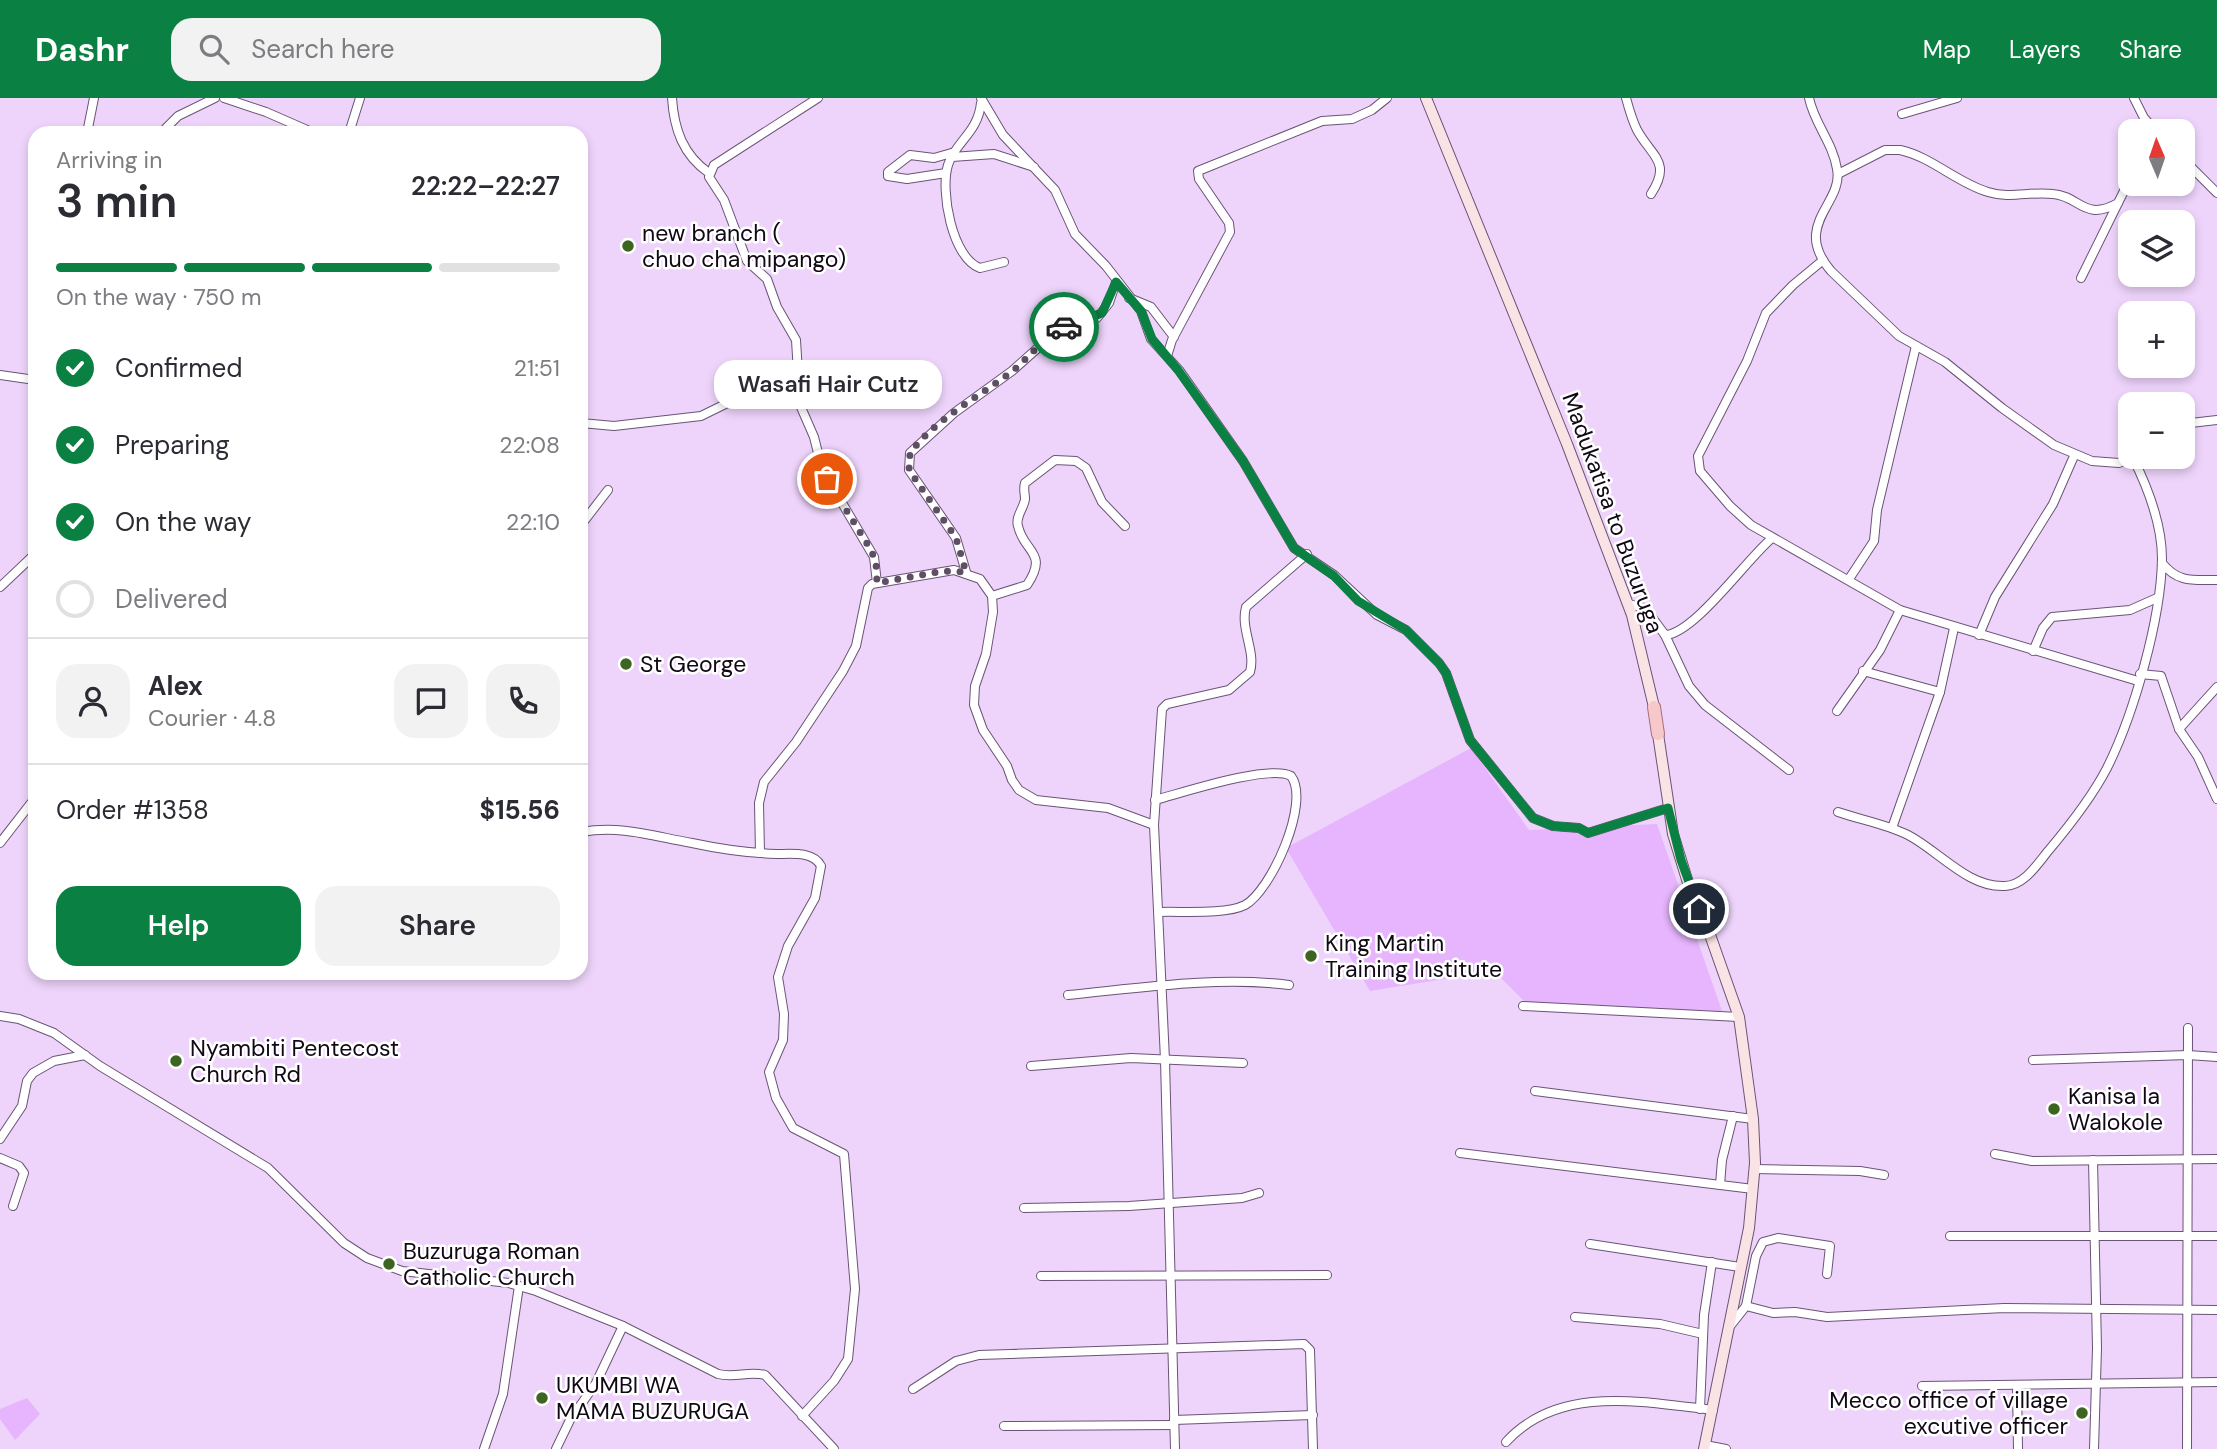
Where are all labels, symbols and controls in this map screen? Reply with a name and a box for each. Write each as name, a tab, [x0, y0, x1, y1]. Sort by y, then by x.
search box	[171, 18, 661, 81]
text: Dashr	[35, 28, 129, 71]
icon: search	[195, 30, 233, 68]
text: Search here	[251, 32, 395, 66]
text: Map	[1923, 34, 1971, 65]
text: Layers	[2009, 34, 2081, 65]
text: Share	[2119, 34, 2182, 65]
north arrow	[2118, 119, 2194, 196]
map controls	[2118, 119, 2195, 469]
text: Arriving in	[56, 145, 162, 175]
text: 22:22–22:27	[411, 169, 560, 203]
text: 3 min	[56, 171, 177, 231]
button: layers	[2118, 210, 2195, 287]
place label: new branch ( chuo cha mipango)	[642, 218, 846, 274]
marker: new branch ( chuo cha mipango)	[620, 238, 636, 254]
text: On the way · 750 m	[56, 282, 261, 312]
courier	[1029, 292, 1099, 362]
button: +	[2118, 301, 2195, 378]
icon: car	[1045, 308, 1083, 346]
icon: check	[56, 349, 94, 387]
text: Confirmed	[115, 351, 242, 385]
text: 21:51	[514, 353, 560, 383]
callout: Wasafi Hair Cutz	[713, 360, 941, 409]
text: Wasafi Hair Cutz	[737, 369, 919, 399]
street label: Madukatisa to Buzuruga	[1555, 388, 1671, 638]
button: −	[2118, 392, 2195, 469]
icon: check	[56, 426, 94, 464]
text: Preparing	[115, 428, 230, 462]
text: 22:08	[499, 430, 560, 460]
pin	[797, 449, 857, 509]
icon: bag	[808, 460, 846, 498]
icon: check	[56, 503, 94, 541]
text: On the way	[115, 505, 251, 539]
text: 22:10	[506, 507, 560, 537]
text: Delivered	[115, 582, 228, 616]
place label: St George	[640, 649, 746, 679]
marker: St George	[618, 656, 634, 672]
button: person	[56, 664, 130, 738]
button: chat	[394, 664, 468, 738]
button: phone	[486, 664, 560, 738]
text: Alex	[148, 669, 203, 703]
text: Courier · 4.8	[148, 703, 276, 733]
text: Order #1358	[56, 793, 209, 827]
text: $15.56	[479, 793, 560, 827]
pin	[1669, 879, 1729, 939]
button: Help	[56, 886, 301, 966]
button: Share	[315, 886, 560, 966]
icon: home	[1680, 890, 1718, 928]
place label: King Martin Training Institute	[1325, 928, 1502, 984]
marker: King Martin Training Institute	[1303, 948, 1319, 964]
place label: Nyambiti Pentecost Church Rd	[190, 1033, 399, 1089]
marker: Nyambiti Pentecost Church Rd	[168, 1053, 184, 1069]
place label: Kanisa la Walokole	[2068, 1081, 2163, 1137]
marker: Kanisa la Walokole	[2046, 1101, 2062, 1117]
place label: Buzuruga Roman Catholic Church	[403, 1236, 580, 1292]
marker: Buzuruga Roman Catholic Church	[381, 1256, 397, 1272]
place label: UKUMBI WA MAMA BUZURUGA	[556, 1370, 749, 1426]
place label: Mecco office of village excutive officer	[1829, 1385, 2068, 1441]
marker: UKUMBI WA MAMA BUZURUGA	[534, 1390, 550, 1406]
marker: Mecco office of village excutive officer	[2074, 1405, 2090, 1421]

